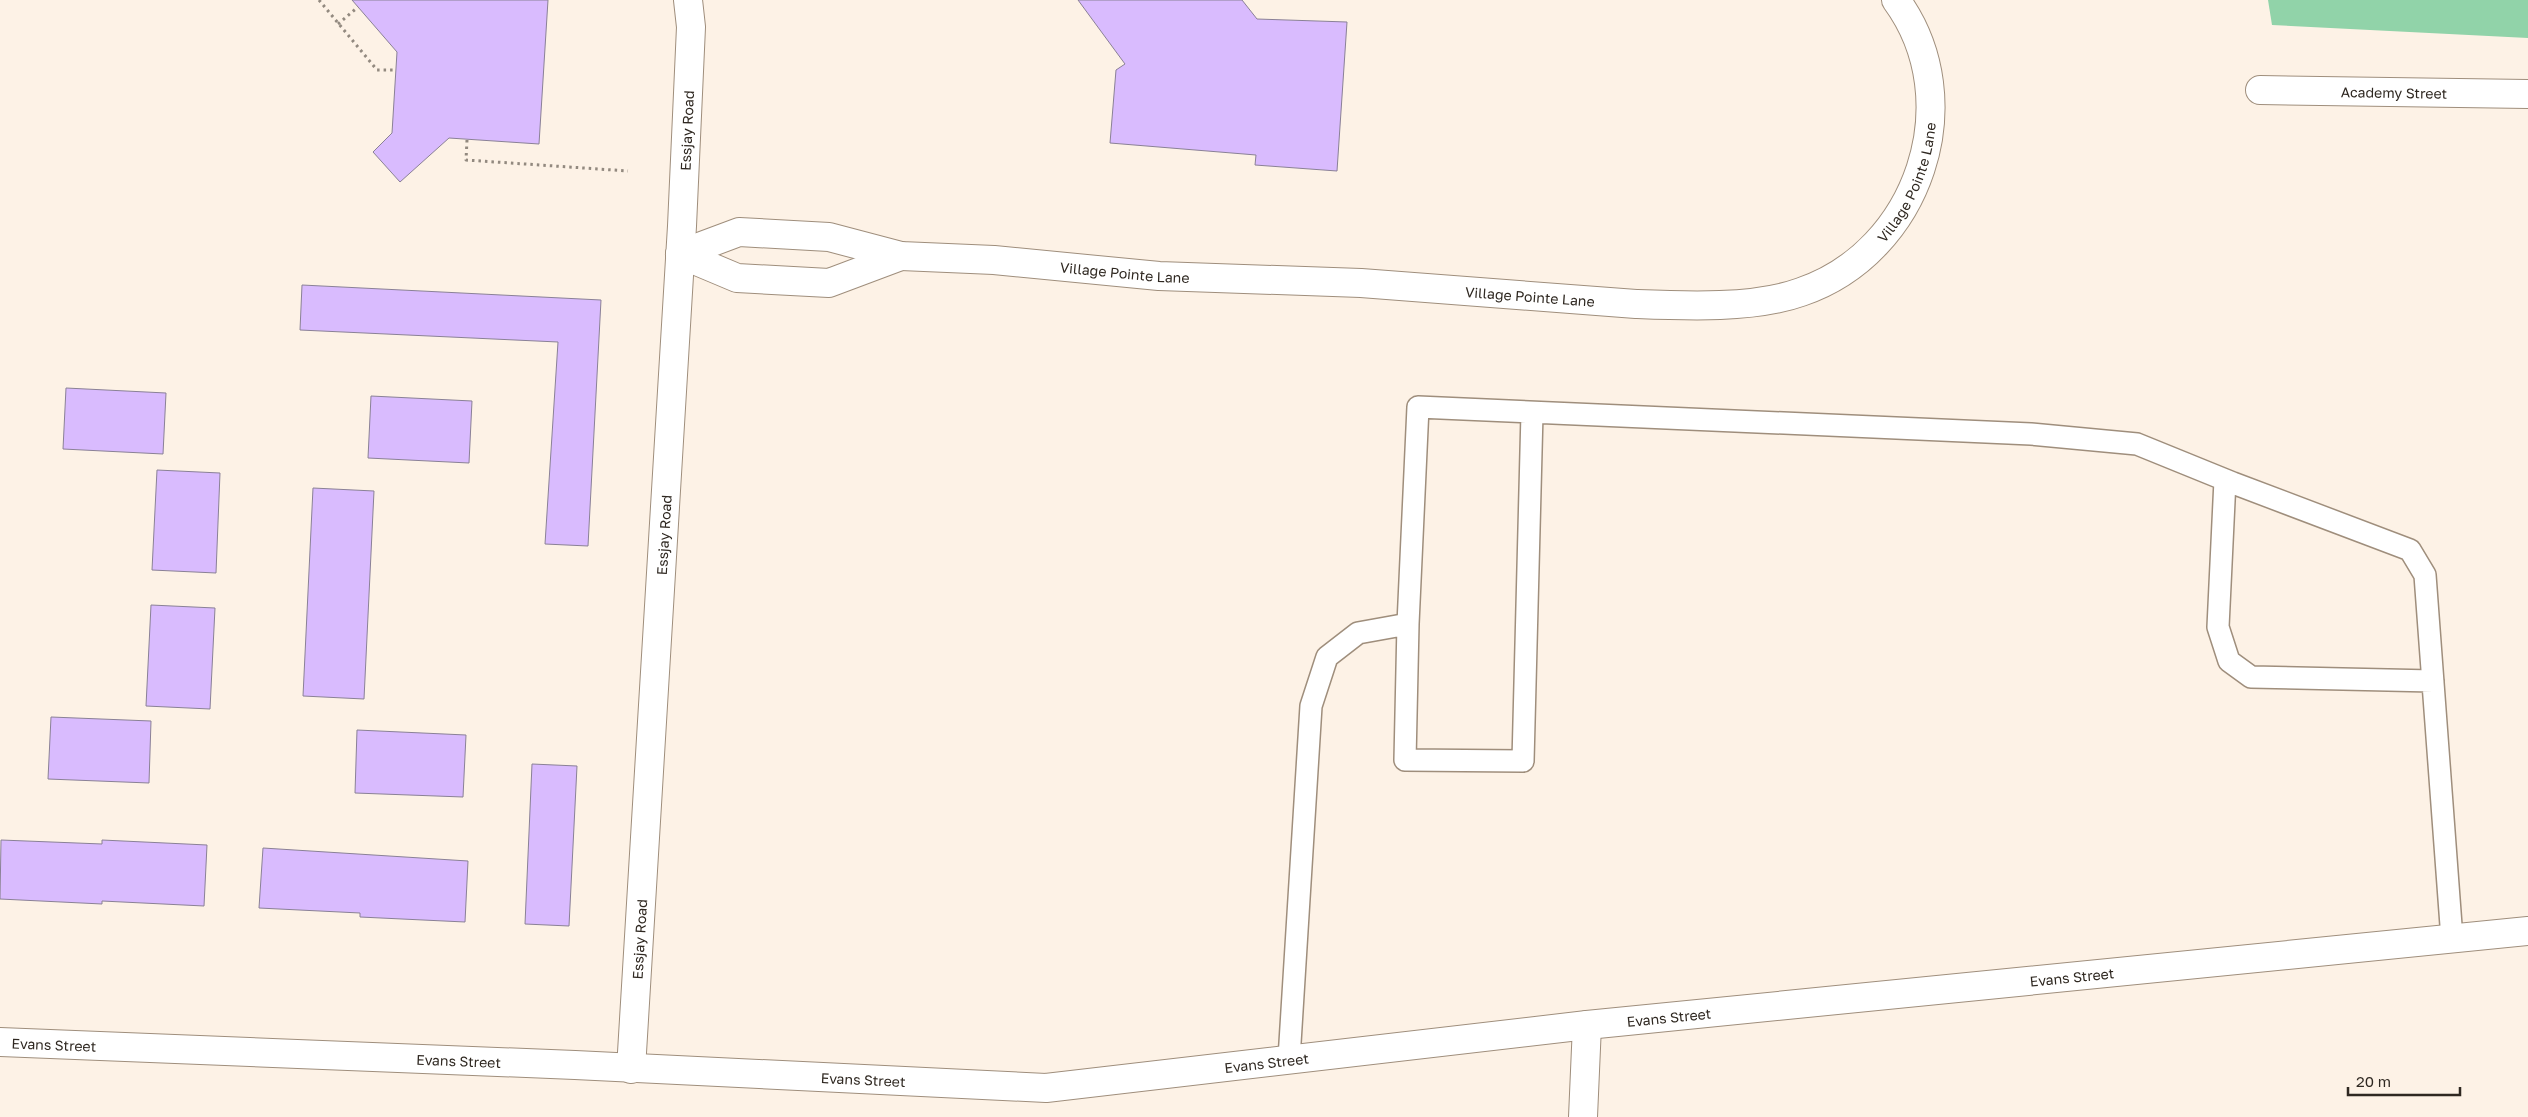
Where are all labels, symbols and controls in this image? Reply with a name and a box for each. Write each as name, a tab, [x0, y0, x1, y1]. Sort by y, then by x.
street label: Academy Street	[2341, 83, 2447, 101]
street label: Essjay Road	[676, 90, 697, 171]
street label: Village Pointe Lane	[1873, 122, 1938, 245]
street label: Village Pointe Lane	[1059, 258, 1190, 286]
street label: Village Pointe Lane	[1464, 282, 1595, 309]
street label: Essjay Road	[652, 494, 674, 576]
street label: Essjay Road	[628, 899, 650, 980]
street label: Evans Street	[2029, 964, 2115, 989]
street label: Evans Street	[1626, 1004, 1712, 1029]
street label: Evans Street	[11, 1034, 97, 1054]
street label: Evans Street	[1223, 1049, 1310, 1076]
street label: Evans Street	[416, 1050, 501, 1071]
scale bar	[2348, 1064, 2460, 1096]
street label: Evans Street	[820, 1069, 906, 1090]
text: 20 m	[2356, 1072, 2391, 1090]

